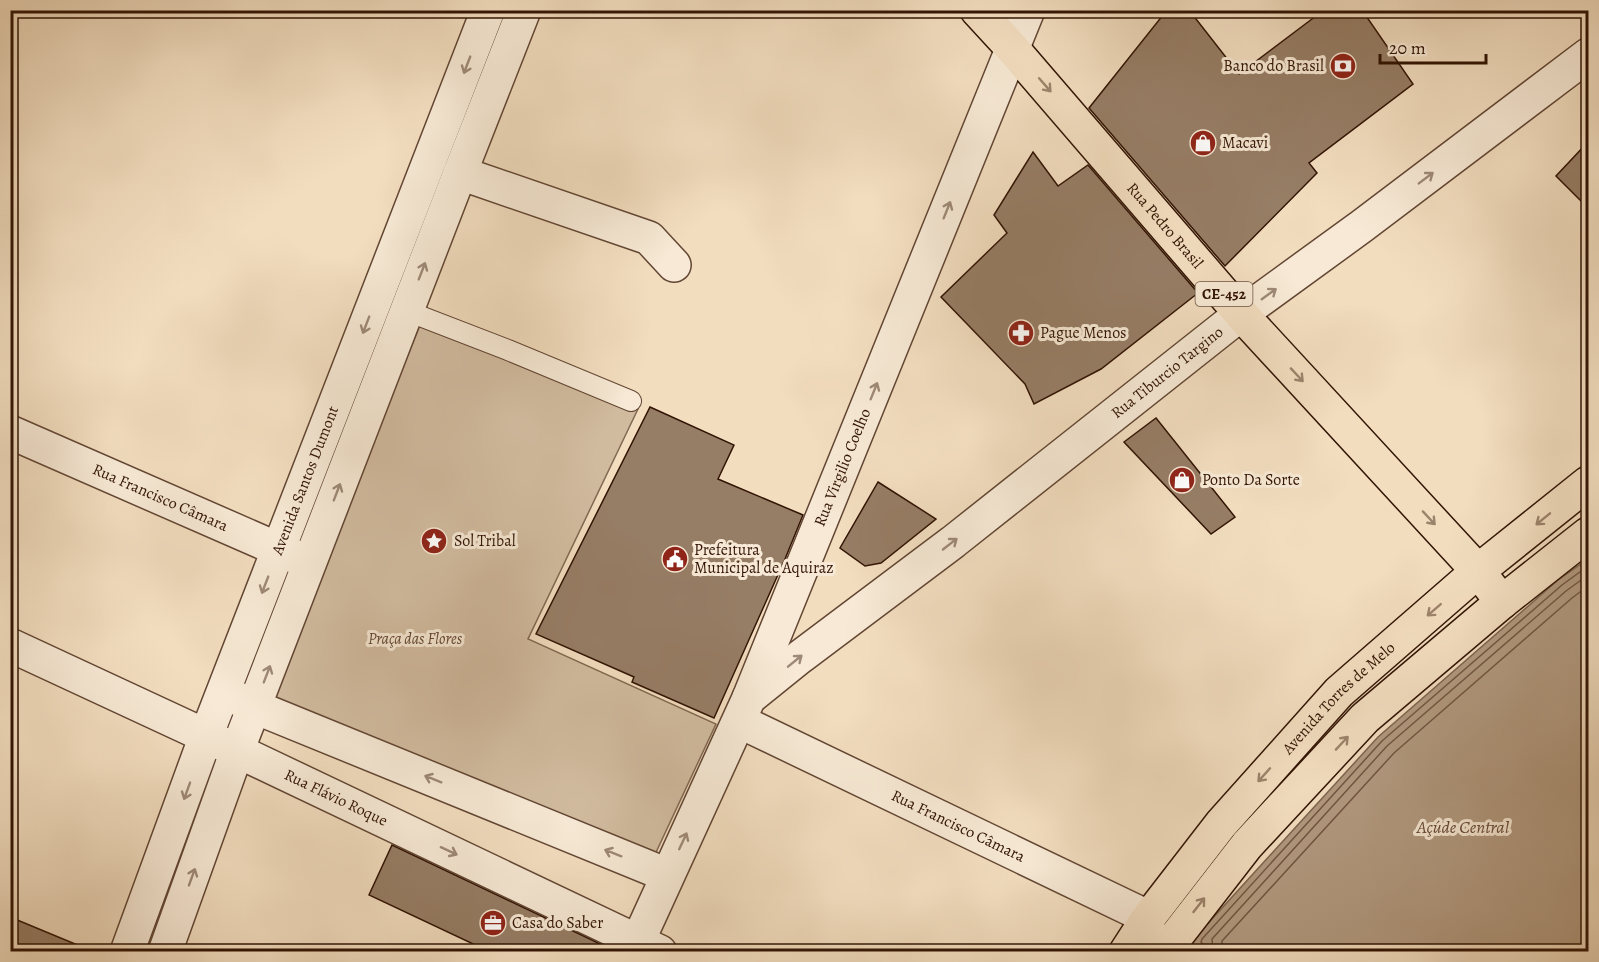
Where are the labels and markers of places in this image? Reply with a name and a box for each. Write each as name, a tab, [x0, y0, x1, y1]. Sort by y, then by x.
bank icon: Banco do Brasil	[1328, 51, 1358, 81]
place label: Banco do Brasil	[1223, 55, 1324, 77]
shop icon: Macavi	[1188, 128, 1218, 158]
place label: Macavi	[1222, 132, 1268, 154]
pharmacy icon: Pague Menos	[1006, 318, 1036, 348]
place label: Pague Menos	[1040, 322, 1127, 344]
shop icon: Ponto Da Sorte	[1167, 465, 1197, 495]
place label: Ponto Da Sorte	[1202, 469, 1300, 491]
place icon: Sol Tribal	[419, 526, 449, 556]
place label: Sol Tribal	[454, 530, 516, 552]
place label: Prefeitura Municipal de Aquiraz	[694, 539, 834, 579]
public building icon: Prefeitura Municipal de Aquiraz	[660, 544, 690, 574]
office icon: Casa do Saber	[478, 908, 508, 938]
place label: Casa do Saber	[512, 912, 603, 934]

